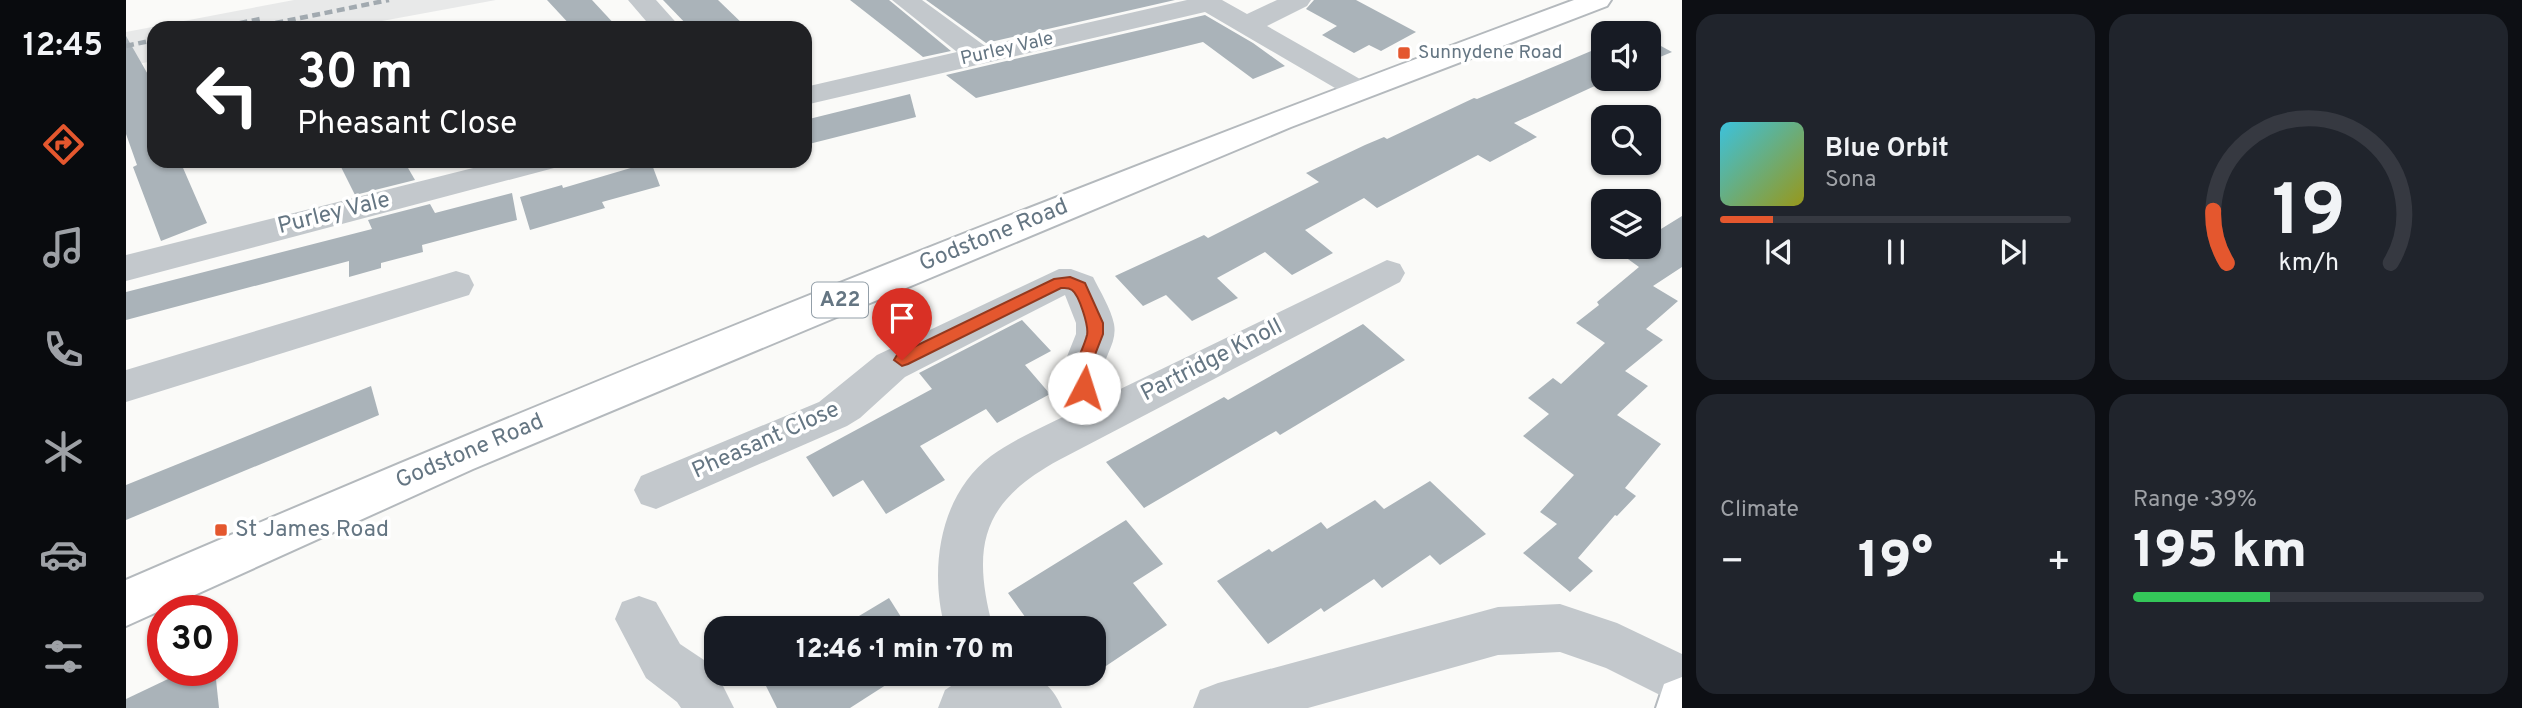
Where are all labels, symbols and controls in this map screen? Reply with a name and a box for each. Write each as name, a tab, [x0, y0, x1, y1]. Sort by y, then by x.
map controls	[1591, 21, 1661, 259]
button: sound	[1591, 21, 1661, 91]
text: 12:45	[23, 27, 103, 67]
street label: Purley Vale	[958, 27, 1056, 71]
place label: Sunnydene Road	[1418, 41, 1563, 65]
text: 30 m	[297, 44, 413, 106]
marker: Sunnydene Road	[1396, 45, 1412, 61]
icon: left	[182, 49, 273, 140]
text: Pheasant Close	[297, 105, 517, 145]
button: search	[1591, 105, 1661, 175]
icon: directions	[39, 120, 88, 169]
text: Blue Orbit	[1825, 133, 1949, 166]
text: Sona	[1825, 166, 1876, 195]
text: 19	[2272, 169, 2345, 261]
street label: Purley Vale	[275, 186, 393, 242]
button: layers	[1591, 189, 1661, 259]
street label: Godstone Road	[915, 193, 1073, 279]
icon: music	[39, 223, 88, 272]
icon: previous	[1760, 233, 1798, 271]
icon: pause	[1877, 233, 1915, 271]
icon: next	[1994, 233, 2032, 271]
text: km/h	[2278, 248, 2339, 280]
road number: A22	[812, 282, 868, 318]
pin	[872, 288, 932, 360]
icon: arrive	[883, 299, 921, 337]
street label: Partridge Knoll	[1136, 313, 1288, 409]
icon: phone	[39, 325, 88, 374]
position arrow	[1047, 351, 1121, 425]
street label: Pheasant Close	[688, 396, 844, 486]
street label: Godstone Road	[392, 408, 548, 496]
icon: climate	[39, 427, 88, 476]
text: Range · 39%	[2133, 486, 2257, 515]
text: Climate	[1720, 496, 1799, 525]
place label: St James Road	[235, 516, 389, 545]
text: 195 km	[2133, 520, 2307, 586]
marker: St James Road	[213, 522, 229, 538]
icon: car	[39, 530, 88, 579]
text: 19°	[1858, 530, 1933, 596]
text: −	[1720, 539, 1745, 588]
text: +	[2046, 539, 2071, 588]
speed limit sign: 30	[147, 595, 238, 686]
icon: filters	[39, 632, 88, 681]
text: 12:46 · 1 min · 70 m	[796, 634, 1014, 667]

